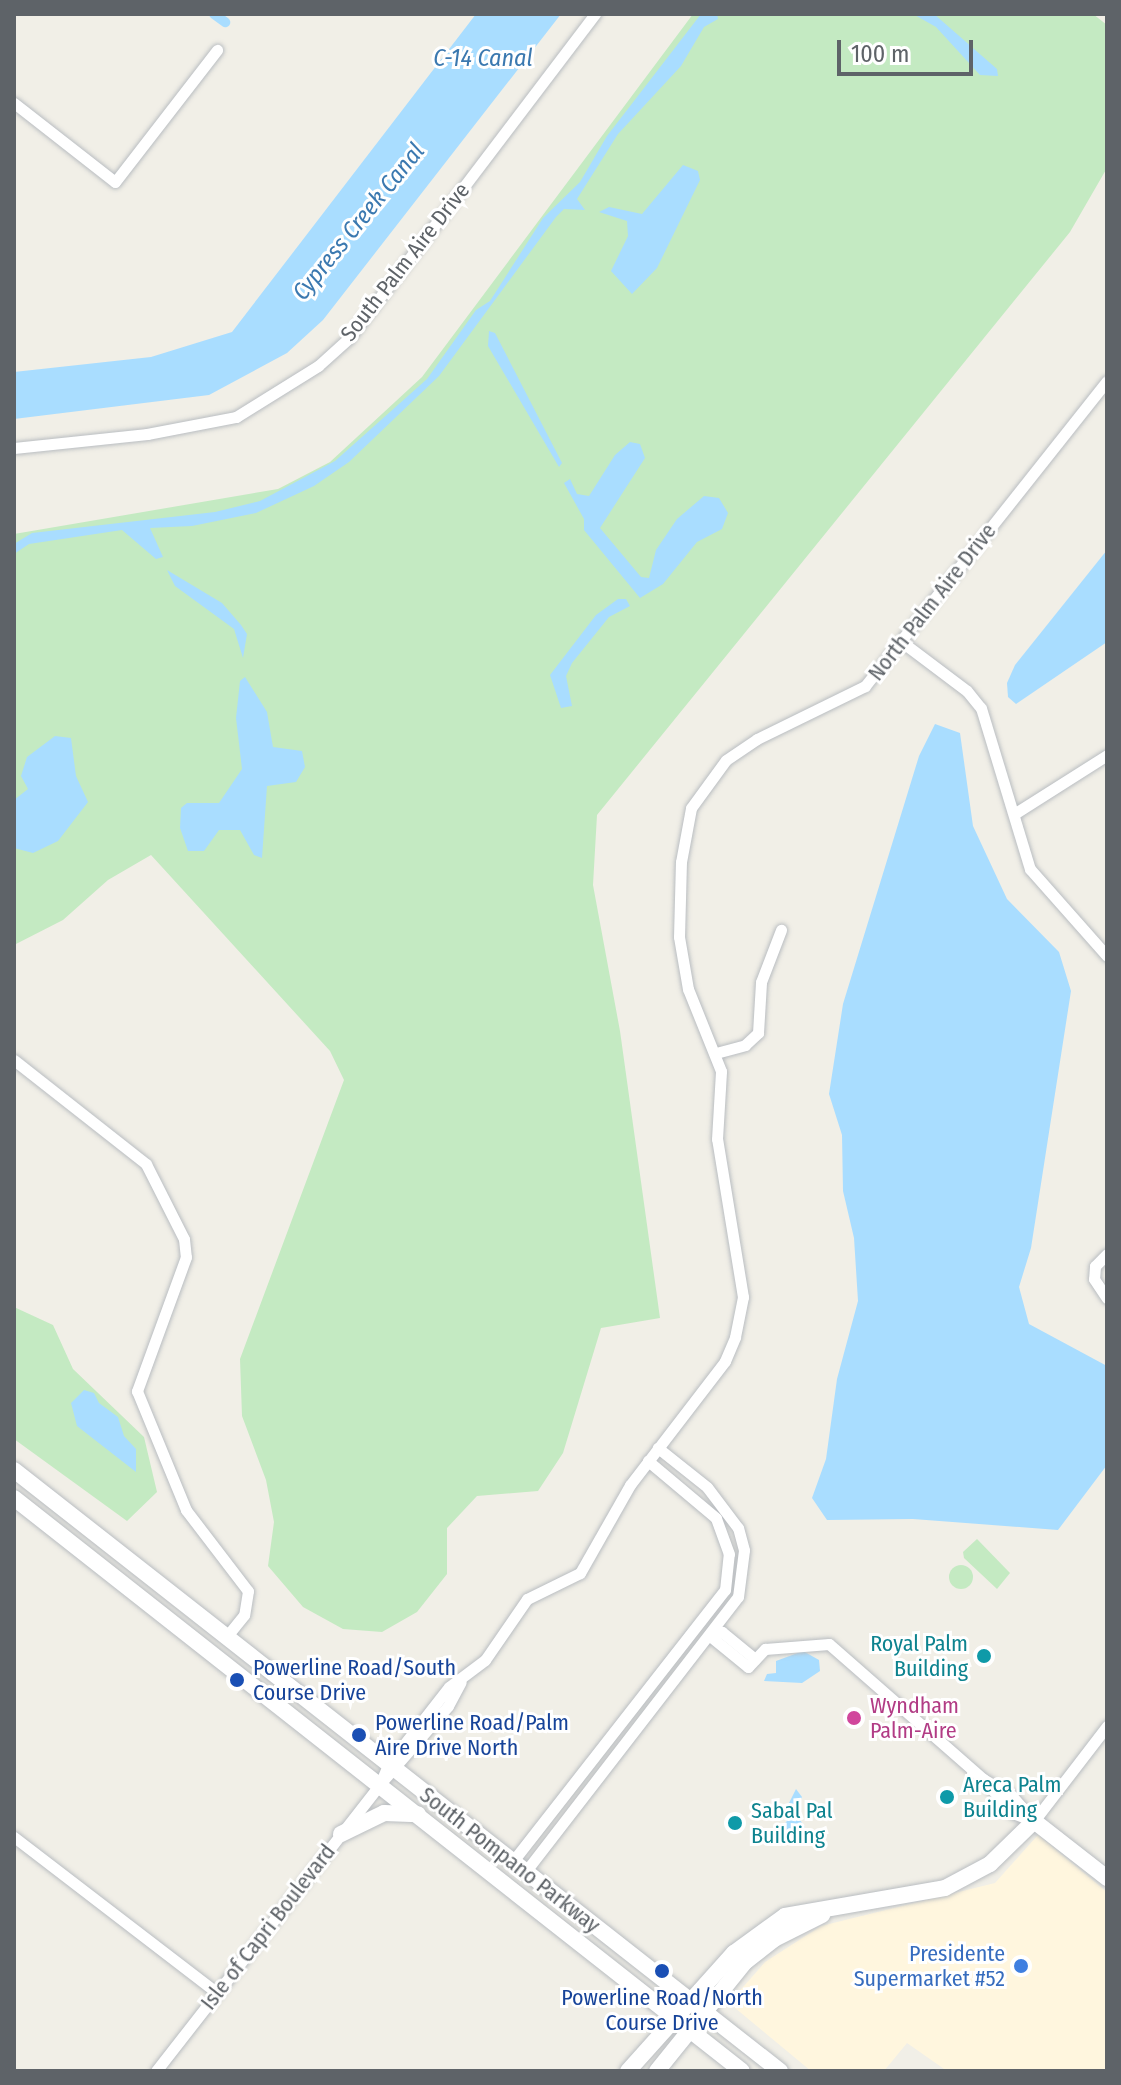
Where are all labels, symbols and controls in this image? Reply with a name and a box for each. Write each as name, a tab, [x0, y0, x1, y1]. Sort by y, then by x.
scale bar	[841, 24, 977, 74]
text: 100 m	[851, 40, 909, 68]
water label: C-14 Canal	[433, 45, 533, 73]
water label: Cypress Creek Canal	[287, 138, 431, 306]
street label: South Palm Aire Drive	[335, 178, 475, 346]
street label: North Palm Aire Drive	[862, 518, 1002, 686]
place label: Royal Palm Building	[870, 1630, 968, 1682]
marker: Royal Palm Building	[975, 1647, 993, 1665]
place label: Powerline Road/South Course Drive	[253, 1654, 456, 1706]
marker: Powerline Road/South Course Drive	[228, 1671, 246, 1689]
place label: Wyndham Palm-Aire	[870, 1692, 959, 1744]
place label: Powerline Road/Palm Aire Drive North	[375, 1709, 569, 1760]
marker: Wyndham Palm-Aire	[845, 1709, 863, 1727]
marker: Powerline Road/Palm Aire Drive North	[350, 1726, 368, 1744]
place label: Areca Palm Building	[963, 1771, 1061, 1822]
street label: South Pompano Parkway	[415, 1781, 605, 1939]
marker: Areca Palm Building	[938, 1788, 956, 1806]
place label: Sabal Pal Building	[751, 1797, 832, 1848]
marker: Sabal Pal Building	[726, 1814, 744, 1832]
street label: Isle of Capri Boulevard	[195, 1839, 341, 2015]
place label: Presidente Supermarket #52	[854, 1940, 1005, 1992]
marker: Presidente Supermarket #52	[1012, 1957, 1030, 1975]
marker: Powerline Road/North Course Drive	[653, 1962, 671, 1980]
place label: Powerline Road/North Course Drive	[561, 1984, 763, 2036]

